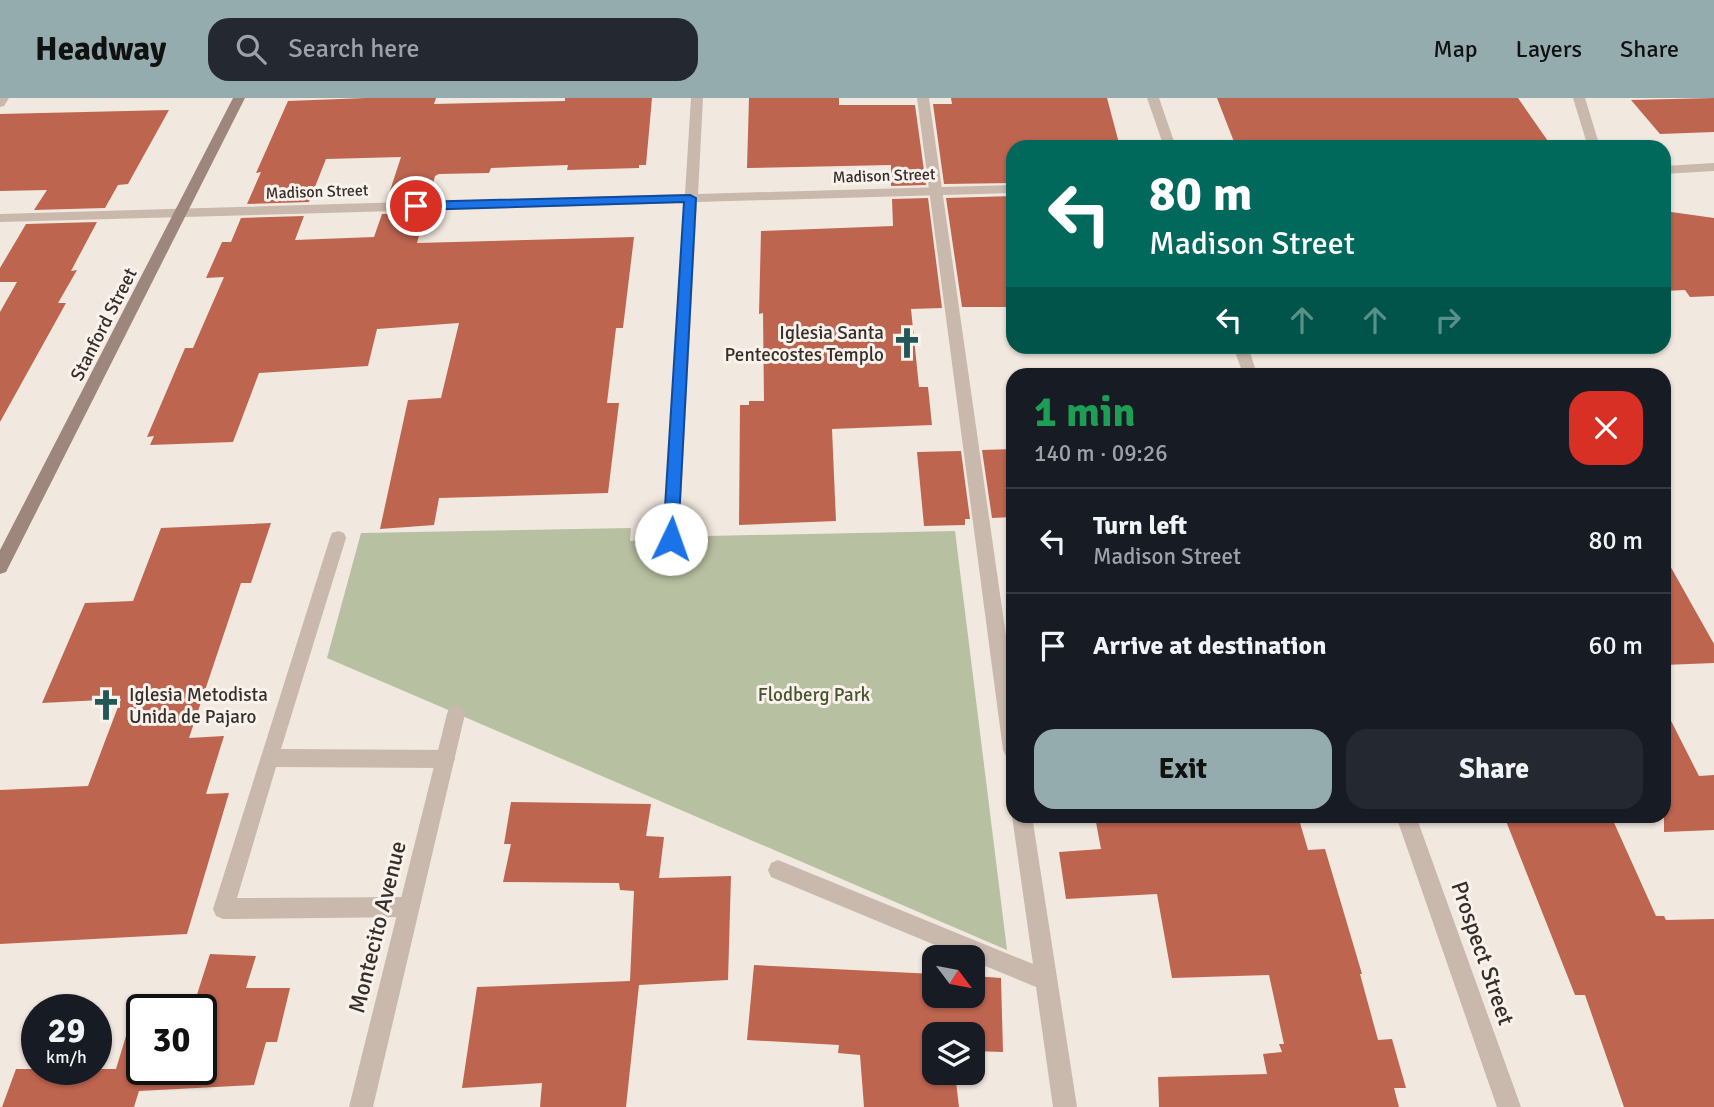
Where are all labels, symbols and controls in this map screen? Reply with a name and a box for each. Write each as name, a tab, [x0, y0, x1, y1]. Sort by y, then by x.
search box	[208, 18, 698, 81]
text: Headway	[35, 29, 166, 70]
icon: search	[232, 30, 270, 68]
text: Search here	[288, 33, 419, 65]
text: Map	[1433, 34, 1478, 64]
text: Layers	[1516, 34, 1582, 64]
text: Share	[1620, 34, 1679, 64]
street label: Madison Street	[832, 164, 936, 188]
text: 80 m	[1149, 164, 1252, 224]
icon: left	[1034, 168, 1125, 259]
pin	[386, 176, 446, 236]
street label: Madison Street	[265, 180, 369, 204]
icon: arrive	[397, 187, 435, 225]
text: Madison Street	[1149, 224, 1355, 263]
street label: Stanford Street	[65, 264, 143, 385]
icon: left	[1210, 301, 1248, 339]
icon: ahead	[1283, 301, 1321, 339]
icon: ahead	[1356, 301, 1394, 339]
icon: right	[1429, 301, 1467, 339]
place label: Iglesia Santa Pentecostes Templo	[725, 321, 884, 367]
church icon: Iglesia Santa Pentecostes Templo	[890, 326, 924, 360]
text: 1 min	[1034, 387, 1135, 438]
button: close	[1569, 391, 1643, 465]
text: 140 m · 09:26	[1034, 439, 1168, 468]
position arrow	[634, 502, 708, 576]
text: Turn left	[1093, 510, 1187, 542]
icon: left	[1034, 522, 1072, 560]
text: 80 m	[1588, 525, 1643, 557]
text: Madison Street	[1093, 542, 1241, 571]
icon: arrive	[1034, 627, 1072, 665]
text: Arrive at destination	[1093, 630, 1326, 662]
text: 60 m	[1588, 630, 1643, 662]
place label: Iglesia Metodista Unida de Pajaro	[129, 683, 268, 729]
park label: Flodberg Park	[758, 683, 871, 707]
church icon: Iglesia Metodista Unida de Pajaro	[89, 688, 123, 722]
button: Exit	[1034, 729, 1332, 809]
button: Share	[1346, 729, 1643, 809]
street label: Montecito Avenue	[342, 838, 413, 1016]
street label: Prospect Street	[1444, 877, 1521, 1029]
north arrow	[922, 945, 985, 1008]
map controls	[922, 945, 985, 1085]
speed limit sign: 30	[126, 994, 217, 1085]
text: 29	[48, 1009, 85, 1052]
button: layers	[922, 1022, 985, 1085]
text: km/h	[46, 1046, 87, 1068]

